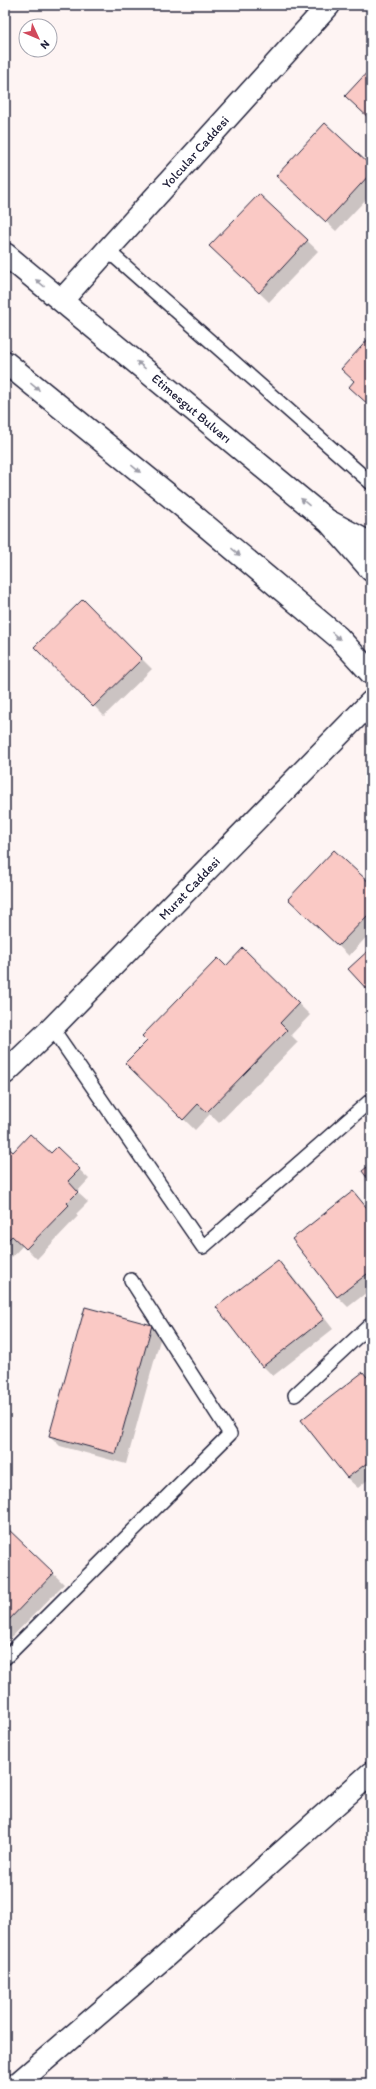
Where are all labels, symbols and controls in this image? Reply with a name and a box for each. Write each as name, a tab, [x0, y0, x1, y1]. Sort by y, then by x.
north arrow	[18, 18, 58, 58]
text: N	[38, 37, 52, 52]
street label: Yolcular Caddesi	[159, 113, 232, 192]
one-way arrow	[35, 278, 46, 287]
one-way arrow	[135, 361, 146, 370]
street label: Etimesgut Bulvarı	[149, 371, 235, 446]
one-way arrow	[30, 383, 41, 391]
one-way arrow	[131, 465, 142, 473]
one-way arrow	[300, 498, 311, 506]
one-way arrow	[231, 547, 242, 556]
one-way arrow	[331, 631, 341, 640]
street label: Murat Caddesi	[156, 854, 223, 923]

